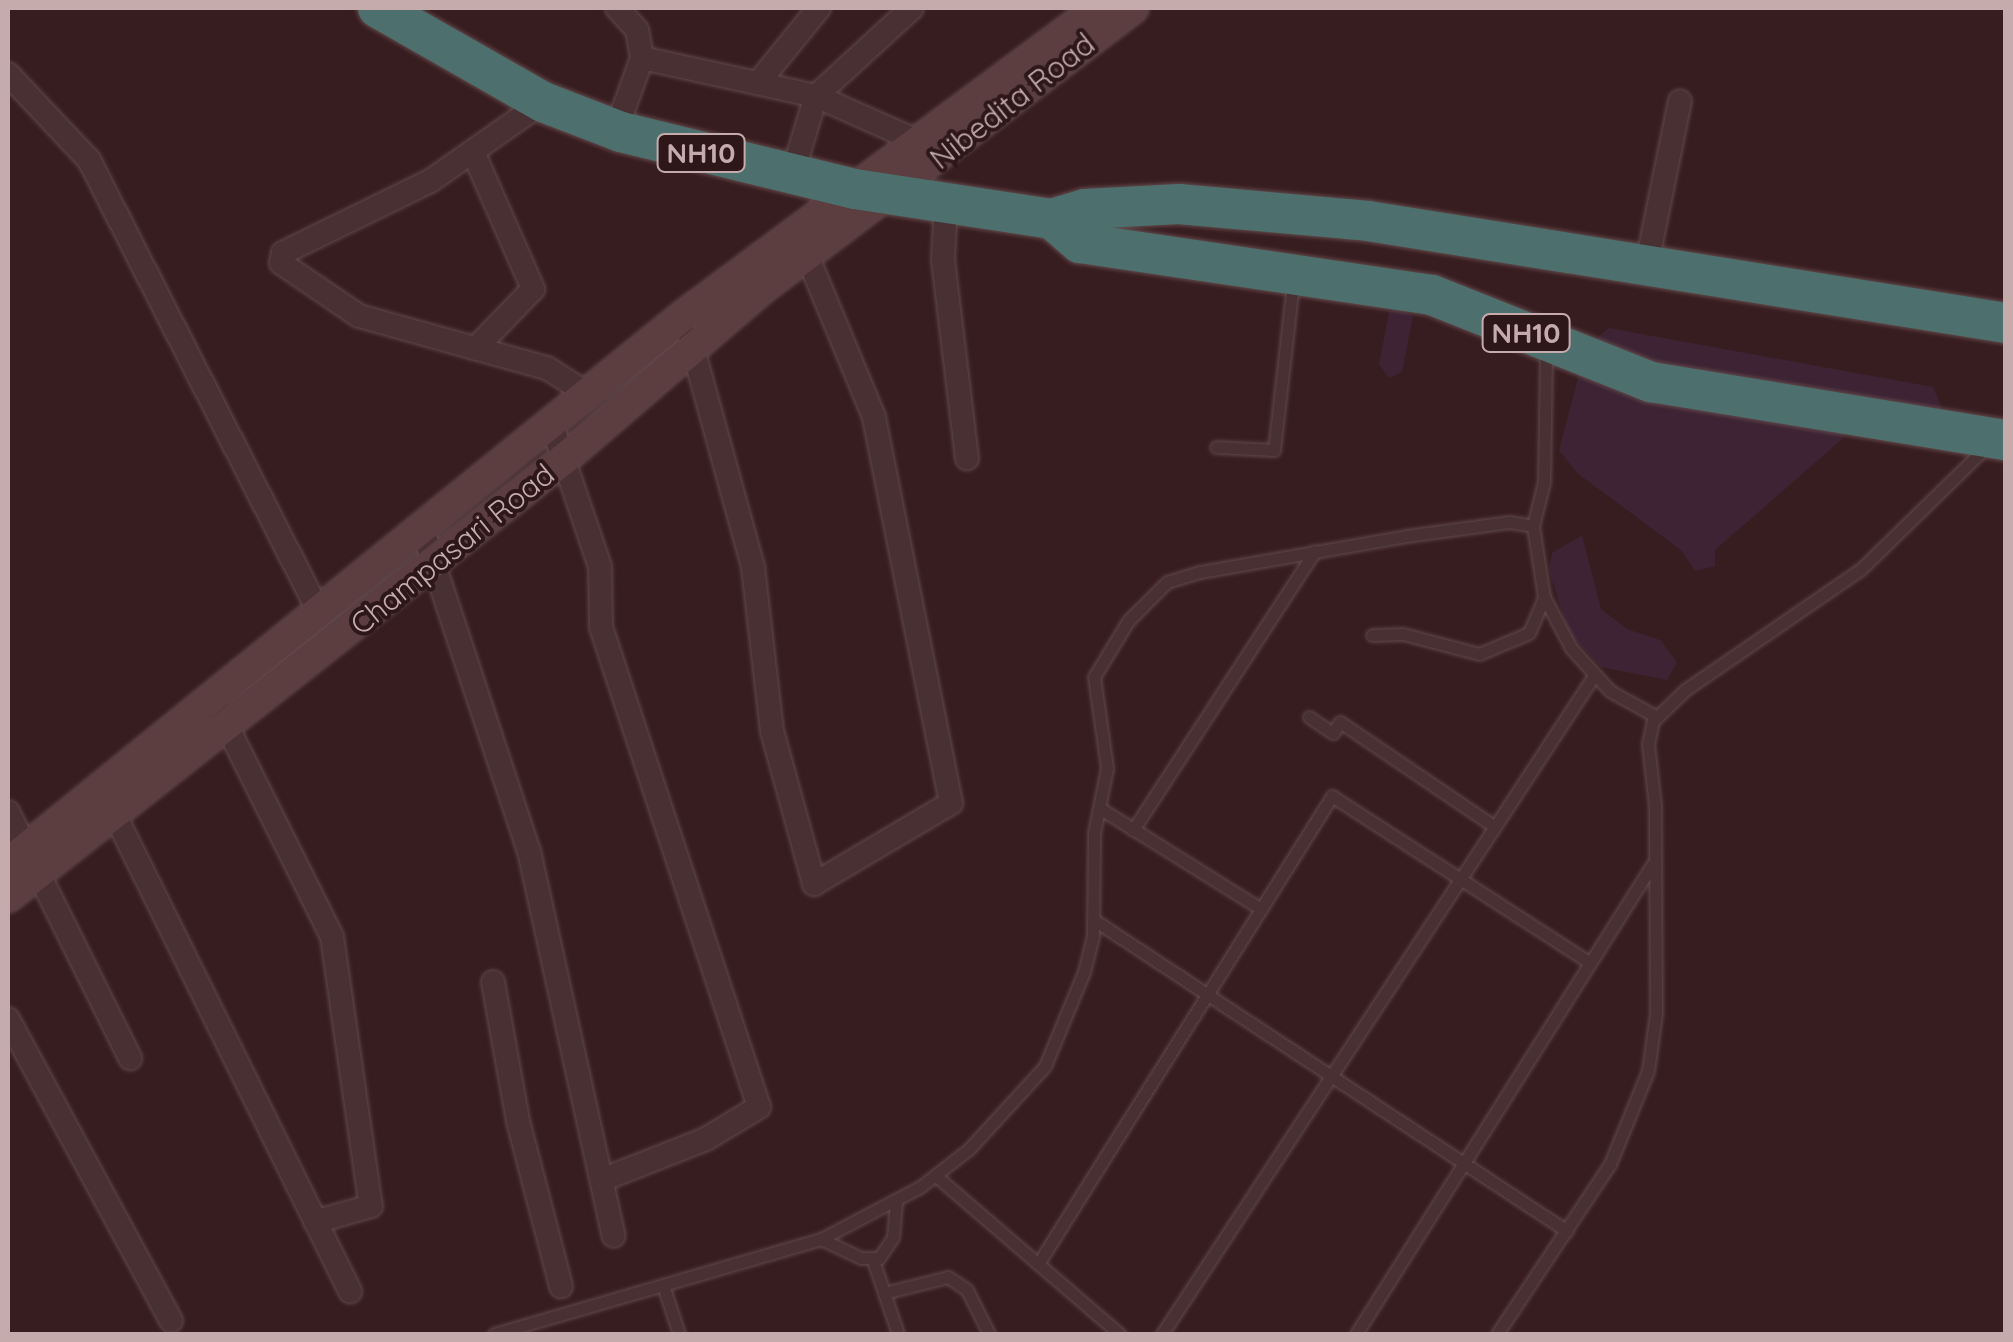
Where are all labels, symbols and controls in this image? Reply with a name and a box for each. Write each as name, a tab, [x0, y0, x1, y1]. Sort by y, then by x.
street label: Nibedita Road	[923, 26, 1101, 176]
road number: NH10	[656, 130, 746, 176]
road number: NH10	[1481, 310, 1571, 356]
street label: Champasari Road	[343, 456, 561, 642]

